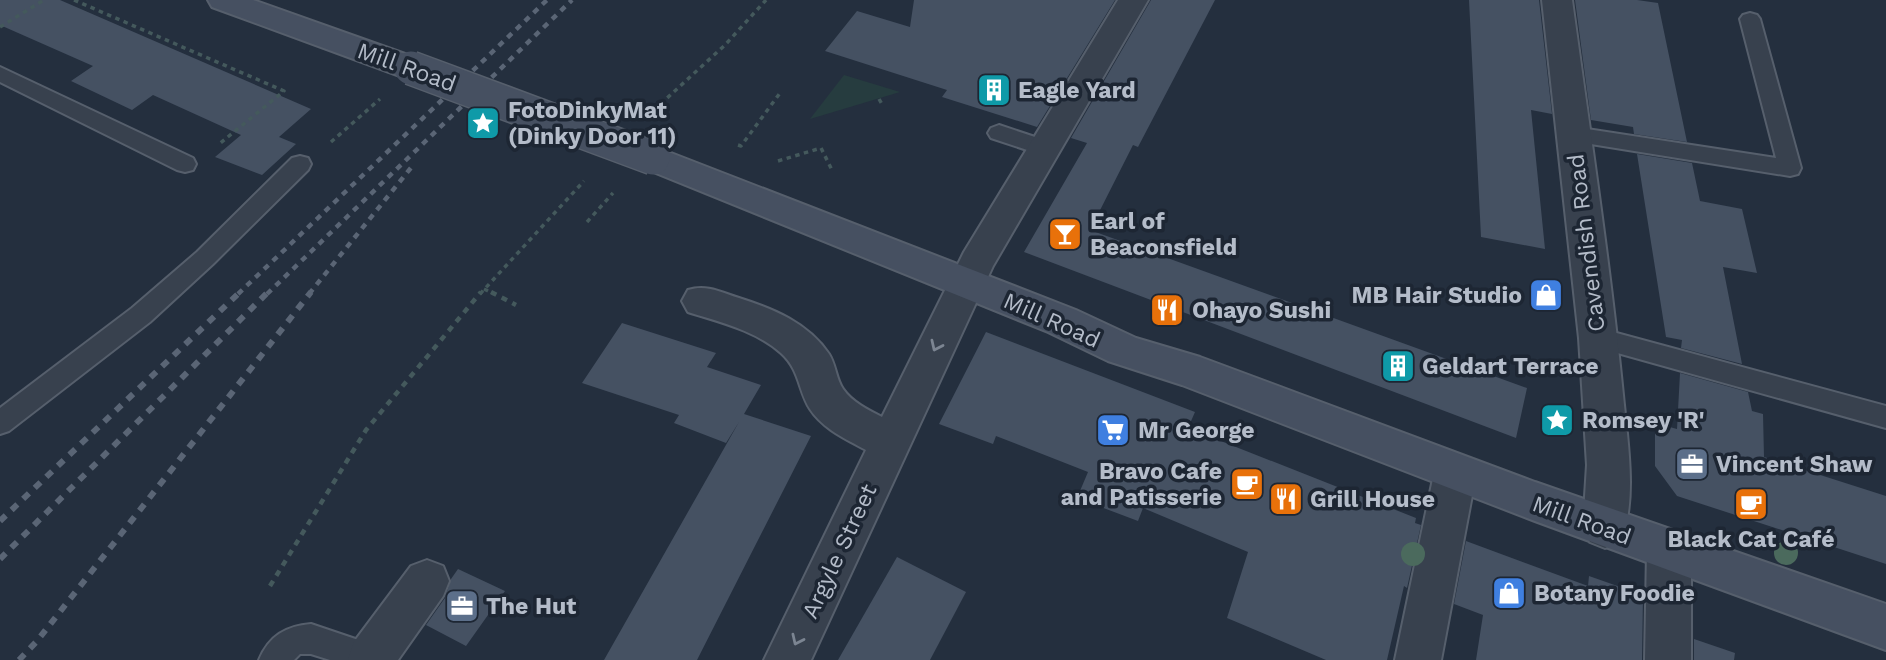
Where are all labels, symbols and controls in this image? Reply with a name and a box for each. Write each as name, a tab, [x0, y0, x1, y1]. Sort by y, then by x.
street label: Mill Road	[354, 37, 460, 98]
building icon: Eagle Yard	[975, 71, 1013, 109]
place label: Eagle Yard	[1018, 77, 1136, 104]
place label: FotoDinkyMat (Dinky Door 11)	[508, 97, 676, 150]
place icon: FotoDinkyMat (Dinky Door 11)	[464, 104, 502, 142]
street label: Cavendish Road	[1562, 153, 1611, 333]
place label: Earl of Beaconsfield	[1090, 208, 1237, 261]
bar icon: Earl of Beaconsfield	[1046, 215, 1084, 253]
shop icon: MB Hair Studio	[1527, 276, 1565, 314]
place label: MB Hair Studio	[1352, 282, 1522, 309]
street label: Mill Road	[999, 287, 1104, 354]
restaurant icon: Ohayo Sushi	[1148, 291, 1186, 329]
place label: Ohayo Sushi	[1192, 297, 1331, 324]
one-way arrow	[930, 339, 944, 351]
building icon: Geldart Terrace	[1379, 347, 1417, 385]
place label: Geldart Terrace	[1422, 353, 1599, 380]
place icon: Romsey 'R'	[1538, 401, 1576, 439]
place label: Romsey 'R'	[1582, 407, 1705, 434]
supermarket icon: Mr George	[1094, 411, 1132, 449]
place label: Mr George	[1138, 417, 1255, 444]
office icon: Vincent Shaw	[1673, 445, 1711, 483]
place label: Vincent Shaw	[1716, 451, 1873, 478]
place label: Bravo Cafe and Patisserie	[1061, 458, 1222, 511]
cafe icon: Bravo Cafe and Patisserie	[1228, 465, 1266, 503]
street label: Argyle Street	[796, 479, 883, 623]
restaurant icon: Grill House	[1267, 480, 1305, 518]
cafe icon: Black Cat Café	[1732, 485, 1770, 523]
place label: Grill House	[1310, 486, 1435, 513]
street label: Mill Road	[1529, 490, 1635, 551]
place label: Black Cat Café	[1667, 526, 1835, 553]
shop icon: Botany Foodie	[1490, 574, 1528, 612]
place label: Botany Foodie	[1534, 580, 1695, 607]
office icon: The Hut	[443, 587, 481, 625]
place label: The Hut	[486, 593, 576, 620]
one-way arrow	[791, 633, 805, 645]

